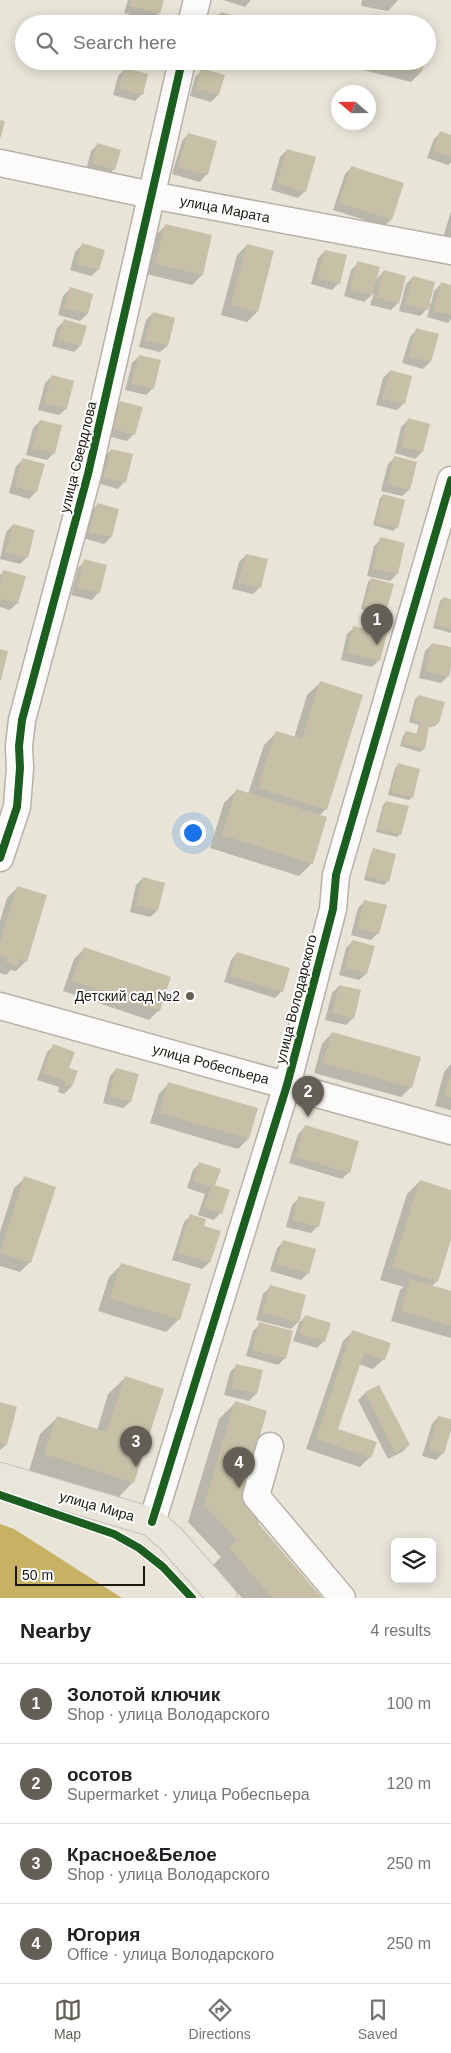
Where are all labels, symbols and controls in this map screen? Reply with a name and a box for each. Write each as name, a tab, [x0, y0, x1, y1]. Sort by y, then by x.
search box	[15, 15, 436, 70]
icon: search	[33, 29, 61, 57]
text: Search here	[73, 32, 177, 53]
north arrow	[331, 85, 376, 130]
street label: улица Марата	[179, 192, 272, 226]
street label: улица Свердлова	[56, 399, 100, 514]
pin: 1	[361, 604, 393, 645]
your location	[180, 820, 206, 846]
street label: улица Володарского	[272, 933, 320, 1065]
place label: Детский сад №2	[75, 988, 180, 1004]
marker: Детский сад №2	[184, 990, 196, 1002]
street label: улица Робеспьера	[151, 1041, 271, 1087]
pin: 2	[292, 1076, 324, 1117]
pin: 3	[120, 1426, 152, 1467]
pin: 4	[223, 1447, 255, 1488]
street label: улица Мира	[58, 1488, 137, 1524]
map controls	[391, 1538, 436, 1583]
button: layers	[391, 1538, 436, 1583]
scale bar	[15, 1563, 145, 1586]
text: 50 m	[22, 1567, 53, 1583]
text: Nearby	[20, 1619, 91, 1642]
text: 4 results	[371, 1622, 431, 1639]
text: Золотой ключик	[67, 1684, 220, 1705]
text: 1	[32, 1695, 40, 1712]
text: 100 m	[387, 1695, 431, 1712]
text: Shop · улица Володарского	[67, 1706, 270, 1723]
text: осотов	[67, 1764, 132, 1785]
text: 2	[32, 1775, 40, 1792]
text: 120 m	[387, 1775, 431, 1792]
text: Supermarket · улица Робеспьера	[67, 1786, 310, 1803]
text: Красное&Белое	[67, 1844, 217, 1865]
text: 3	[32, 1855, 40, 1872]
text: 250 m	[387, 1855, 431, 1872]
text: Shop · улица Володарского	[67, 1866, 270, 1883]
text: Югория	[67, 1924, 140, 1945]
text: 4	[32, 1935, 40, 1952]
text: 250 m	[387, 1935, 431, 1952]
text: Office · улица Володарского	[67, 1946, 274, 1963]
tab: Map	[54, 1996, 82, 2042]
tab: Directions	[189, 1996, 251, 2042]
tab: Saved	[358, 1996, 397, 2042]

